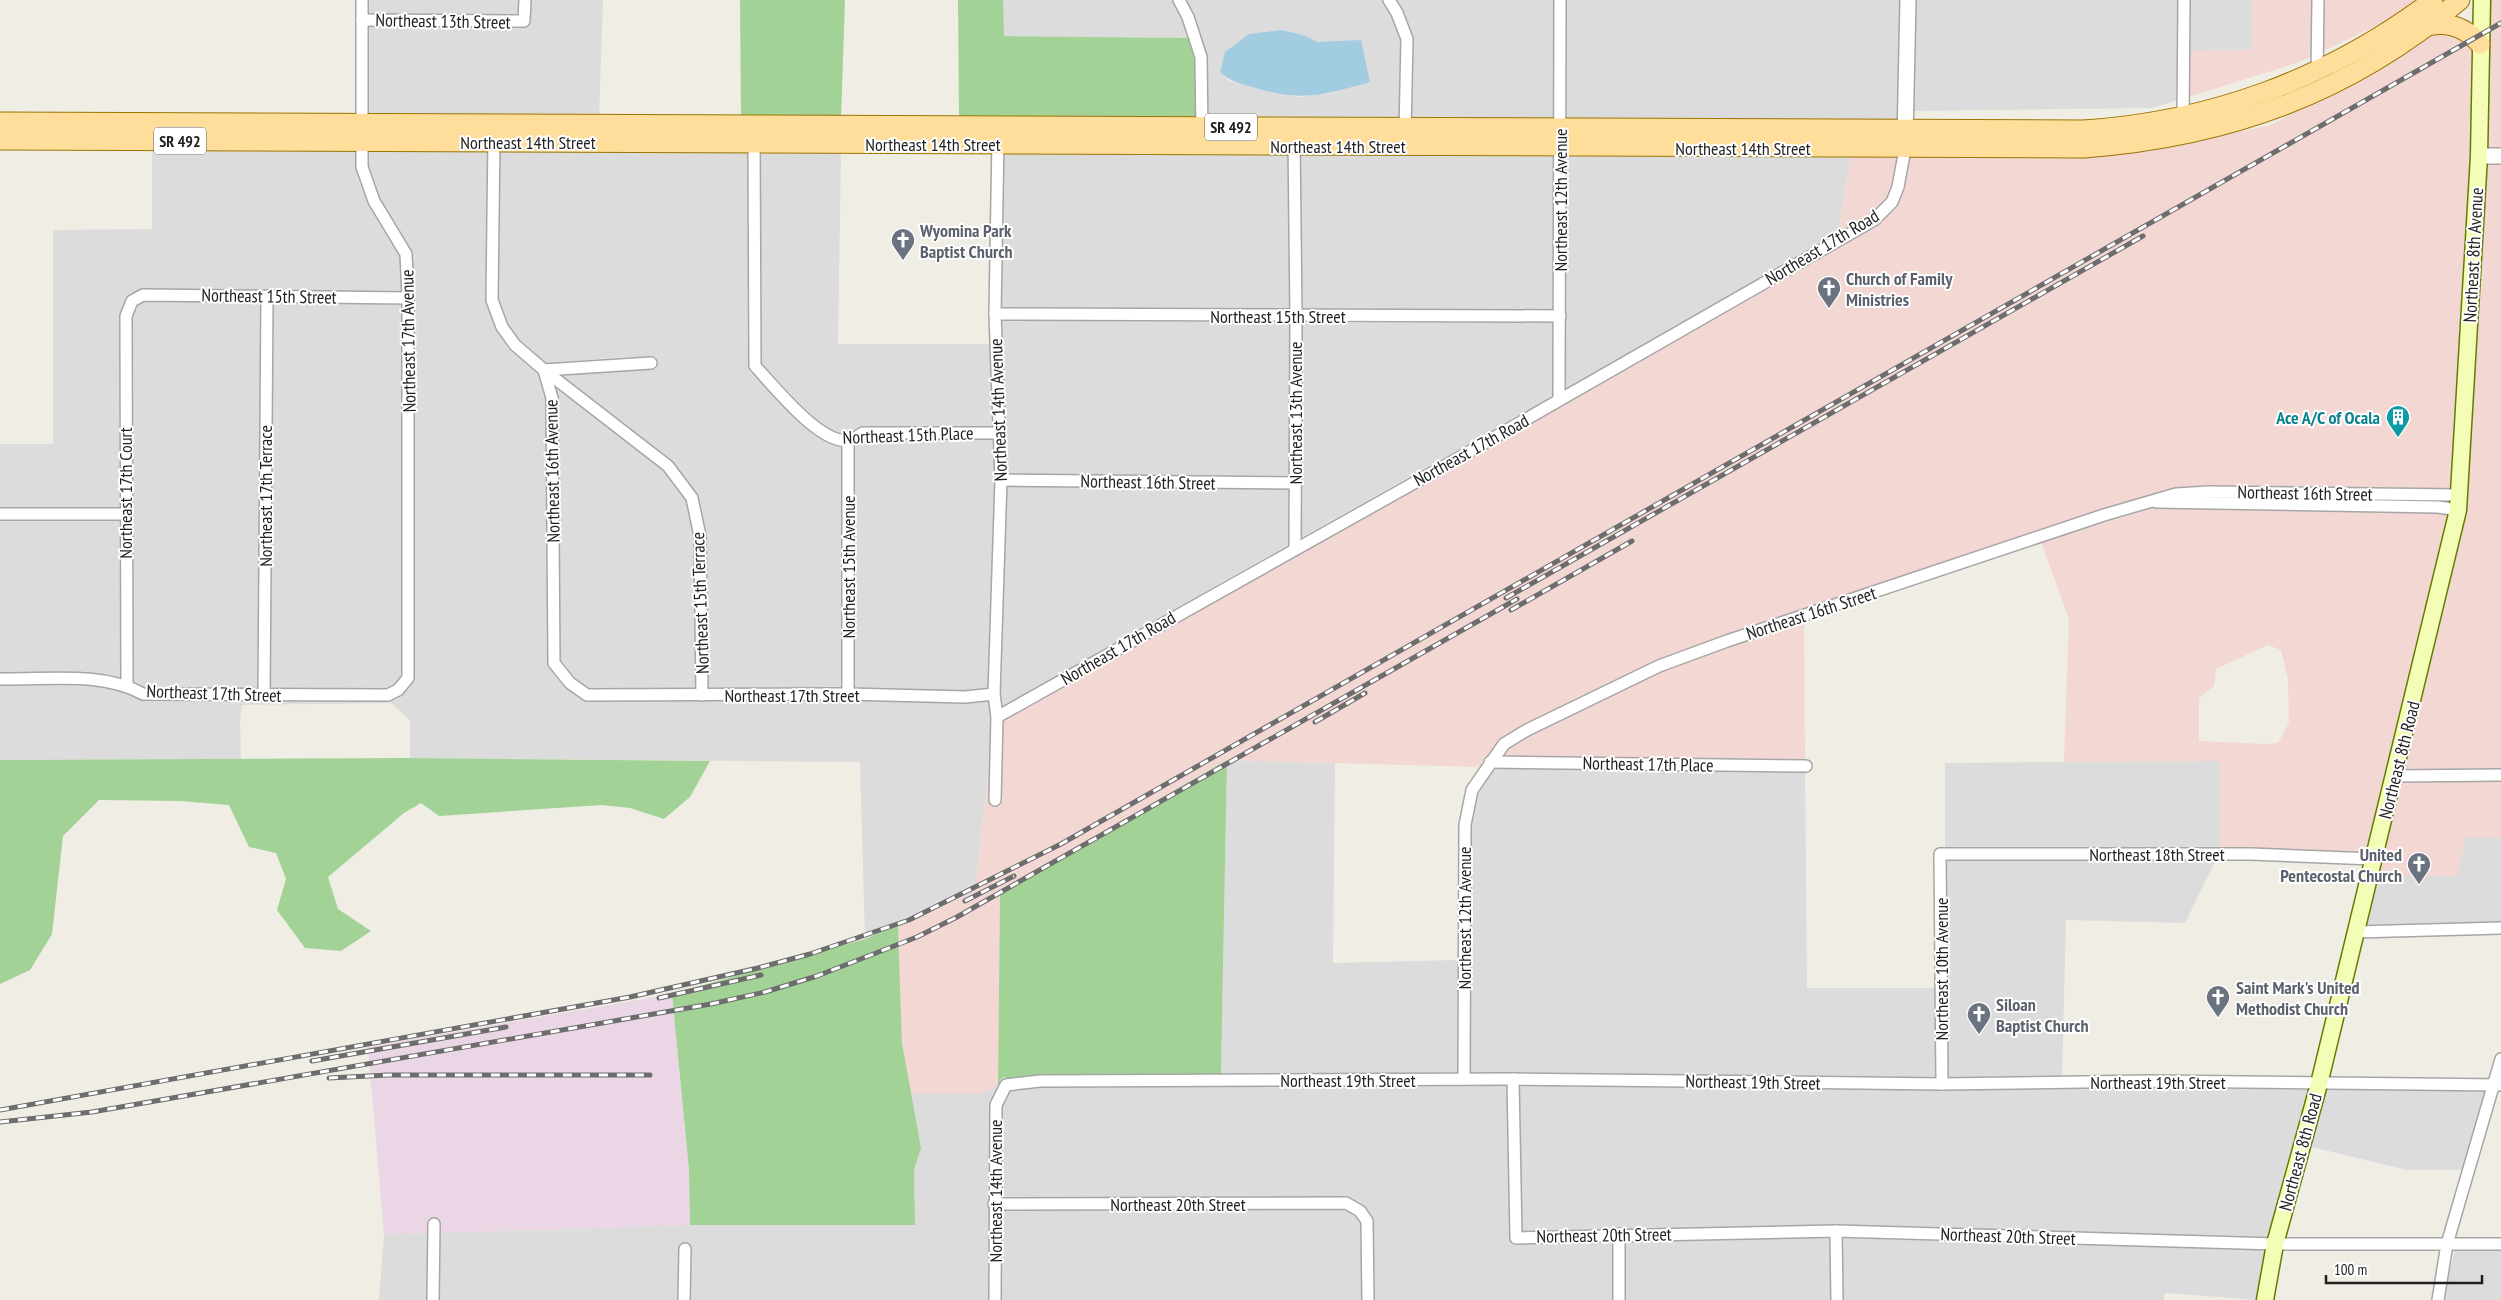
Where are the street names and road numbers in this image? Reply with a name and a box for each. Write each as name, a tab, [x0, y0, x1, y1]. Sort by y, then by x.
street label: Northeast 13th Street	[375, 8, 511, 34]
road number: SR 492	[1205, 114, 1257, 140]
road number: SR 492	[154, 128, 206, 154]
street label: Northeast 12th Avenue	[1549, 128, 1572, 272]
street label: Northeast 14th Street	[460, 131, 596, 154]
street label: Northeast 14th Street	[865, 133, 1001, 156]
street label: Northeast 14th Street	[1270, 135, 1406, 158]
street label: Northeast 14th Street	[1675, 137, 1811, 160]
street label: Northeast 8th Avenue	[2458, 187, 2488, 323]
street label: Northeast 17th Road	[1761, 204, 1883, 290]
street label: Northeast 17th Avenue	[395, 269, 421, 413]
street label: Northeast 15th Street	[201, 283, 337, 309]
street label: Northeast 15th Street	[1210, 305, 1346, 328]
street label: Northeast 14th Avenue	[984, 338, 1012, 482]
street label: Northeast 13th Avenue	[1284, 341, 1307, 485]
street label: Northeast 16th Avenue	[539, 399, 565, 543]
street label: Northeast 17th Road	[1409, 409, 1533, 491]
street label: Northeast 15th Place	[842, 421, 974, 449]
street label: Northeast 17th Terrace	[254, 425, 277, 567]
street label: Northeast 17th Court	[114, 427, 137, 559]
street label: Northeast 16th Street	[1080, 469, 1216, 495]
street label: Northeast 16th Street	[2237, 480, 2373, 506]
street label: Northeast 15th Avenue	[837, 495, 860, 639]
street label: Northeast 15th Terrace	[686, 532, 714, 674]
street label: Northeast 16th Street	[1743, 581, 1879, 645]
street label: Northeast 17th Road	[1057, 606, 1179, 690]
street label: Northeast 17th Street	[146, 679, 282, 707]
street label: Northeast 17th Street	[724, 684, 860, 707]
street label: Northeast 8th Road	[2373, 699, 2425, 821]
street label: Northeast 17th Place	[1582, 751, 1714, 777]
street label: Northeast 18th Street	[2089, 843, 2225, 866]
street label: Northeast 12th Avenue	[1453, 846, 1476, 990]
street label: Northeast 10th Avenue	[1930, 897, 1953, 1041]
street label: Northeast 19th Street	[1280, 1069, 1416, 1092]
street label: Northeast 19th Street	[1685, 1069, 1821, 1095]
street label: Northeast 19th Street	[2090, 1071, 2226, 1094]
street label: Northeast 8th Road	[2273, 1091, 2327, 1213]
street label: Northeast 14th Avenue	[984, 1119, 1007, 1263]
street label: Northeast 20th Street	[1110, 1193, 1246, 1216]
street label: Northeast 20th Street	[1536, 1222, 1672, 1248]
street label: Northeast 20th Street	[1940, 1222, 2076, 1250]

